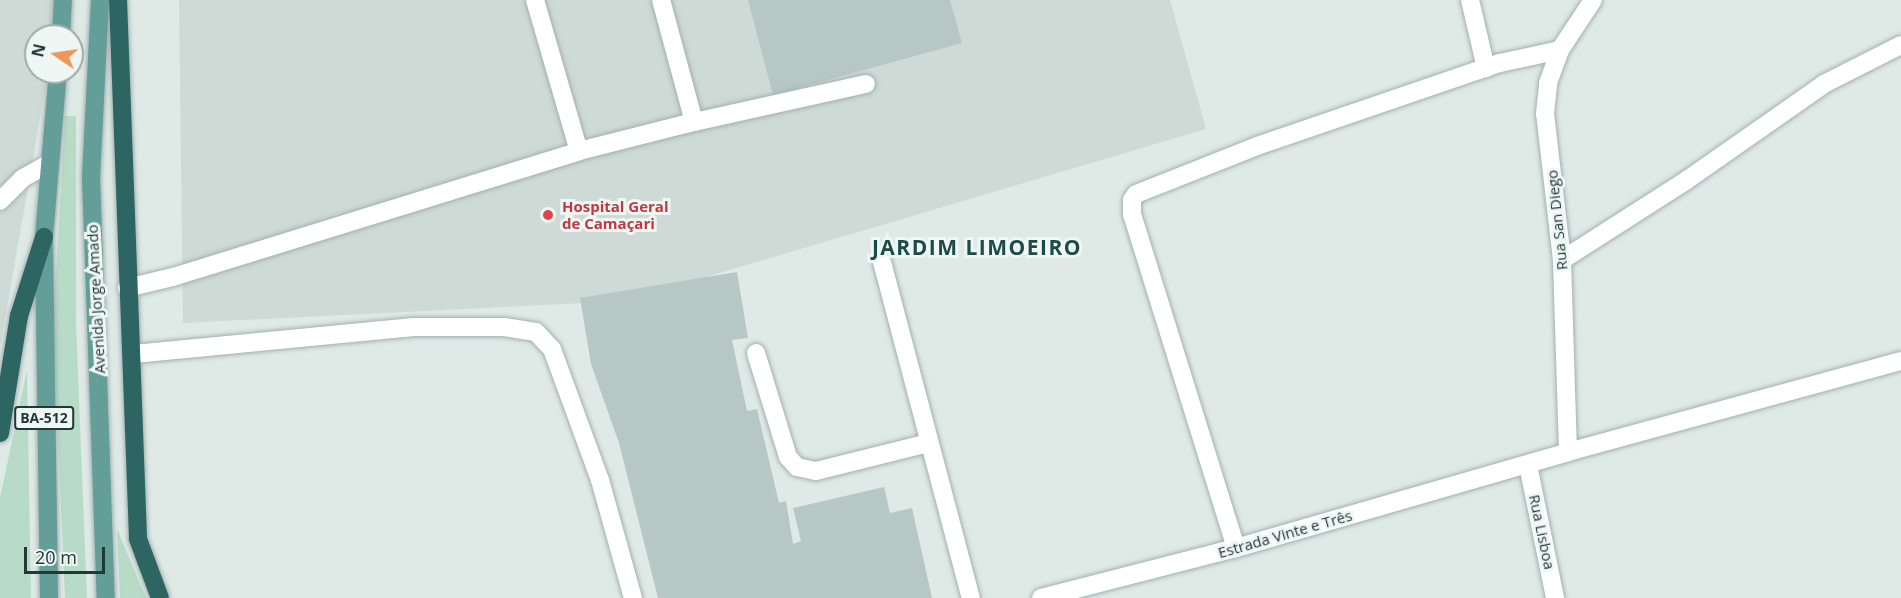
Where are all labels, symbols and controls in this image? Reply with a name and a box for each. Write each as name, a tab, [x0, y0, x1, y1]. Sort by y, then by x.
north arrow	[24, 24, 84, 84]
text: N	[26, 42, 51, 59]
street label: Rua San Diego	[1543, 169, 1571, 271]
place label: Hospital Geral de Camaçari	[562, 197, 669, 232]
marker: Hospital Geral de Camaçari	[539, 206, 557, 224]
street label: Avenida Jorge Amado	[83, 224, 109, 374]
district label: JARDIM LIMOEIRO	[872, 234, 1082, 260]
road number: BA-512	[14, 407, 74, 429]
street label: Rua Lisboa	[1525, 493, 1559, 571]
street label: Estrada Vinte e Três	[1216, 506, 1354, 562]
scale bar	[27, 535, 108, 573]
text: 20 m	[35, 545, 77, 569]

